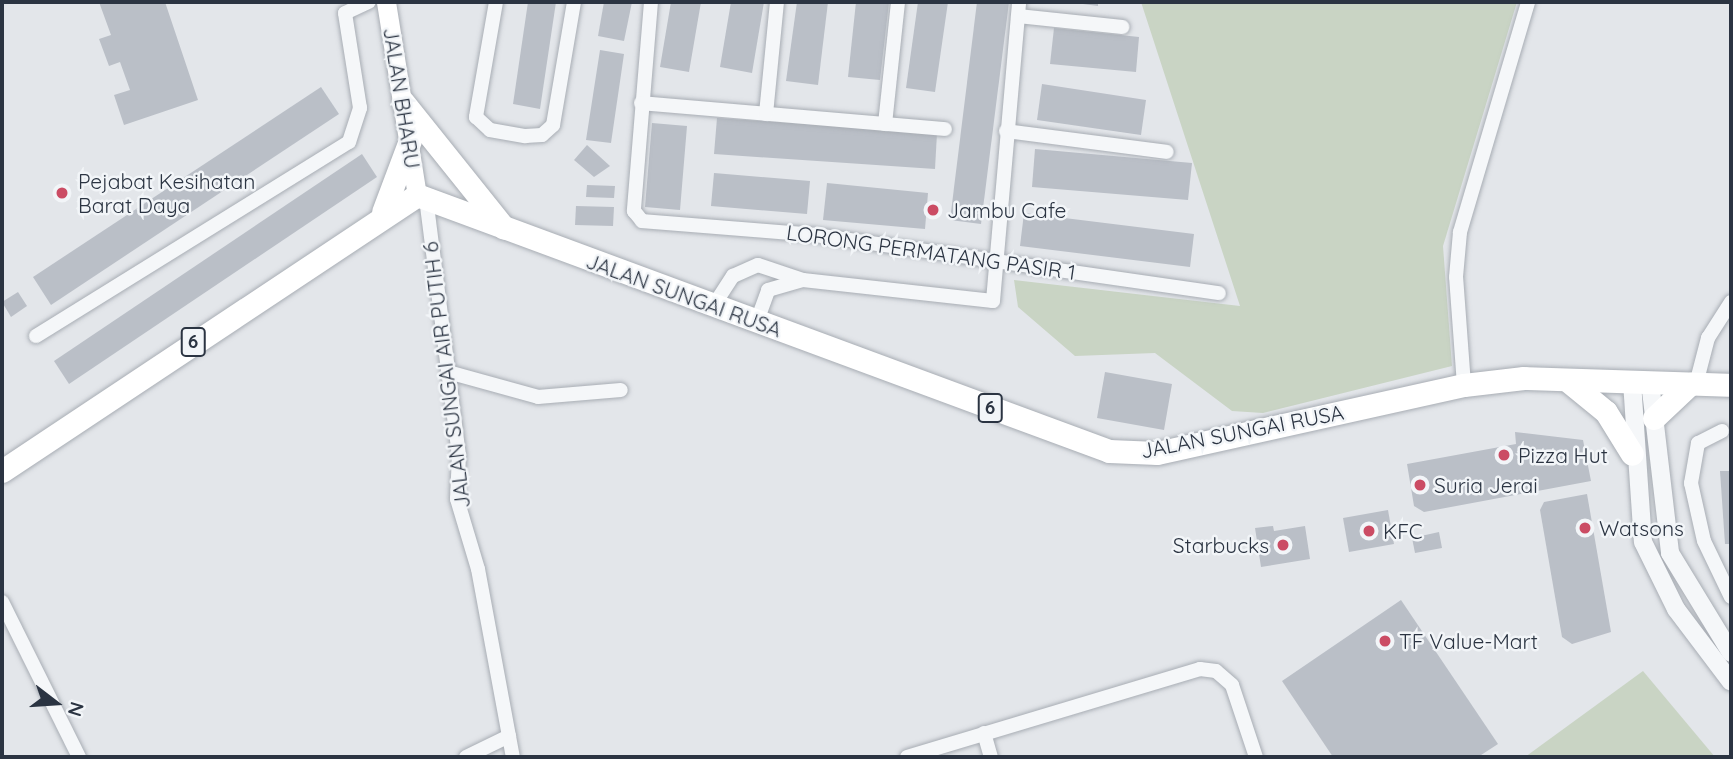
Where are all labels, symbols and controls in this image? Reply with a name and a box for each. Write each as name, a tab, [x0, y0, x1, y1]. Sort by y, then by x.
street label: JALAN BHARU	[378, 26, 426, 170]
place label: Pejabat Kesihatan Barat Daya	[78, 168, 255, 218]
marker: Pejabat Kesihatan Barat Daya	[52, 183, 72, 203]
place label: Jambu Cafe	[947, 197, 1066, 223]
marker: Jambu Cafe	[925, 202, 941, 218]
street label: LORONG PERMATANG PASIR 1	[785, 219, 1077, 285]
street label: JALAN SUNGAI AIR PUTIH 6	[417, 240, 475, 510]
street label: JALAN SUNGAI RUSA	[583, 248, 785, 342]
road number: 6	[179, 326, 207, 358]
road number: 6	[976, 392, 1004, 424]
street label: JALAN SUNGAI RUSA	[1138, 399, 1346, 463]
place label: Pizza Hut	[1518, 442, 1608, 468]
marker: Pizza Hut	[1496, 447, 1512, 463]
place label: Suria Jerai	[1434, 472, 1538, 498]
marker: Suria Jerai	[1412, 477, 1428, 493]
place label: Watsons	[1599, 515, 1684, 541]
place label: KFC	[1383, 518, 1423, 544]
marker: Watsons	[1577, 520, 1593, 536]
marker: KFC	[1361, 523, 1377, 539]
place label: Starbucks	[1173, 532, 1269, 558]
marker: Starbucks	[1275, 537, 1291, 553]
place label: TF Value-Mart	[1399, 628, 1538, 654]
marker: TF Value-Mart	[1377, 633, 1393, 649]
north arrow	[21, 668, 91, 738]
text: N	[63, 699, 90, 719]

